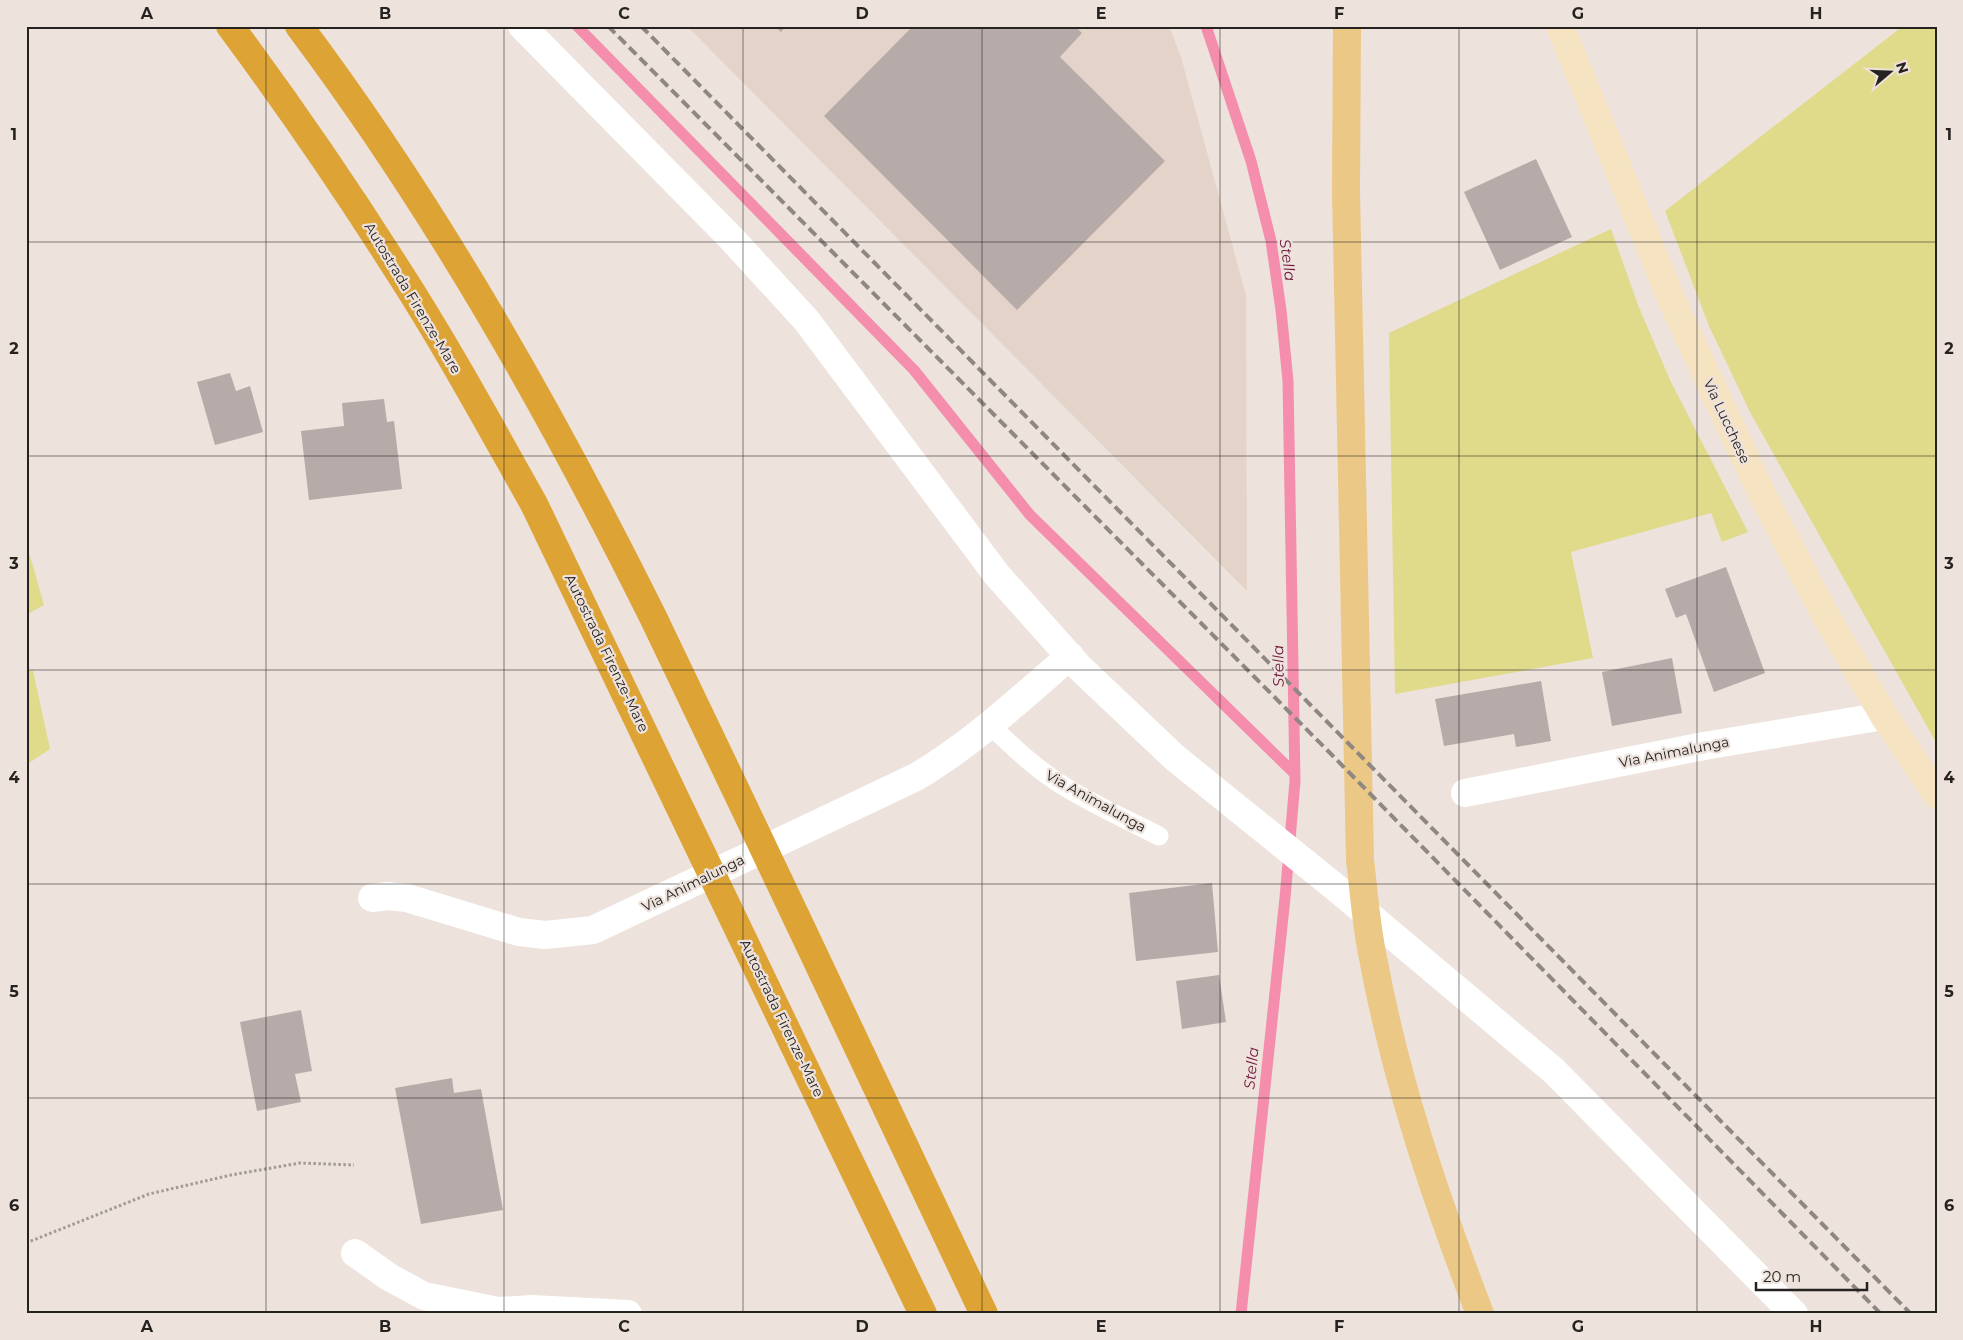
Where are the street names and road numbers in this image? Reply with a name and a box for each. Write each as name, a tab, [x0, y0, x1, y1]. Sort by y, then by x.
street label: Autostrada Firenze-Mare	[361, 219, 465, 377]
street label: Via Lucchese	[1700, 376, 1754, 466]
street label: Autostrada Firenze-Mare	[561, 571, 653, 735]
street label: Via Animalunga	[1617, 732, 1731, 772]
street label: Via Animalunga	[1043, 766, 1149, 836]
street label: Via Animalunga	[639, 850, 747, 916]
street label: Autostrada Firenze-Mare	[736, 936, 828, 1100]

